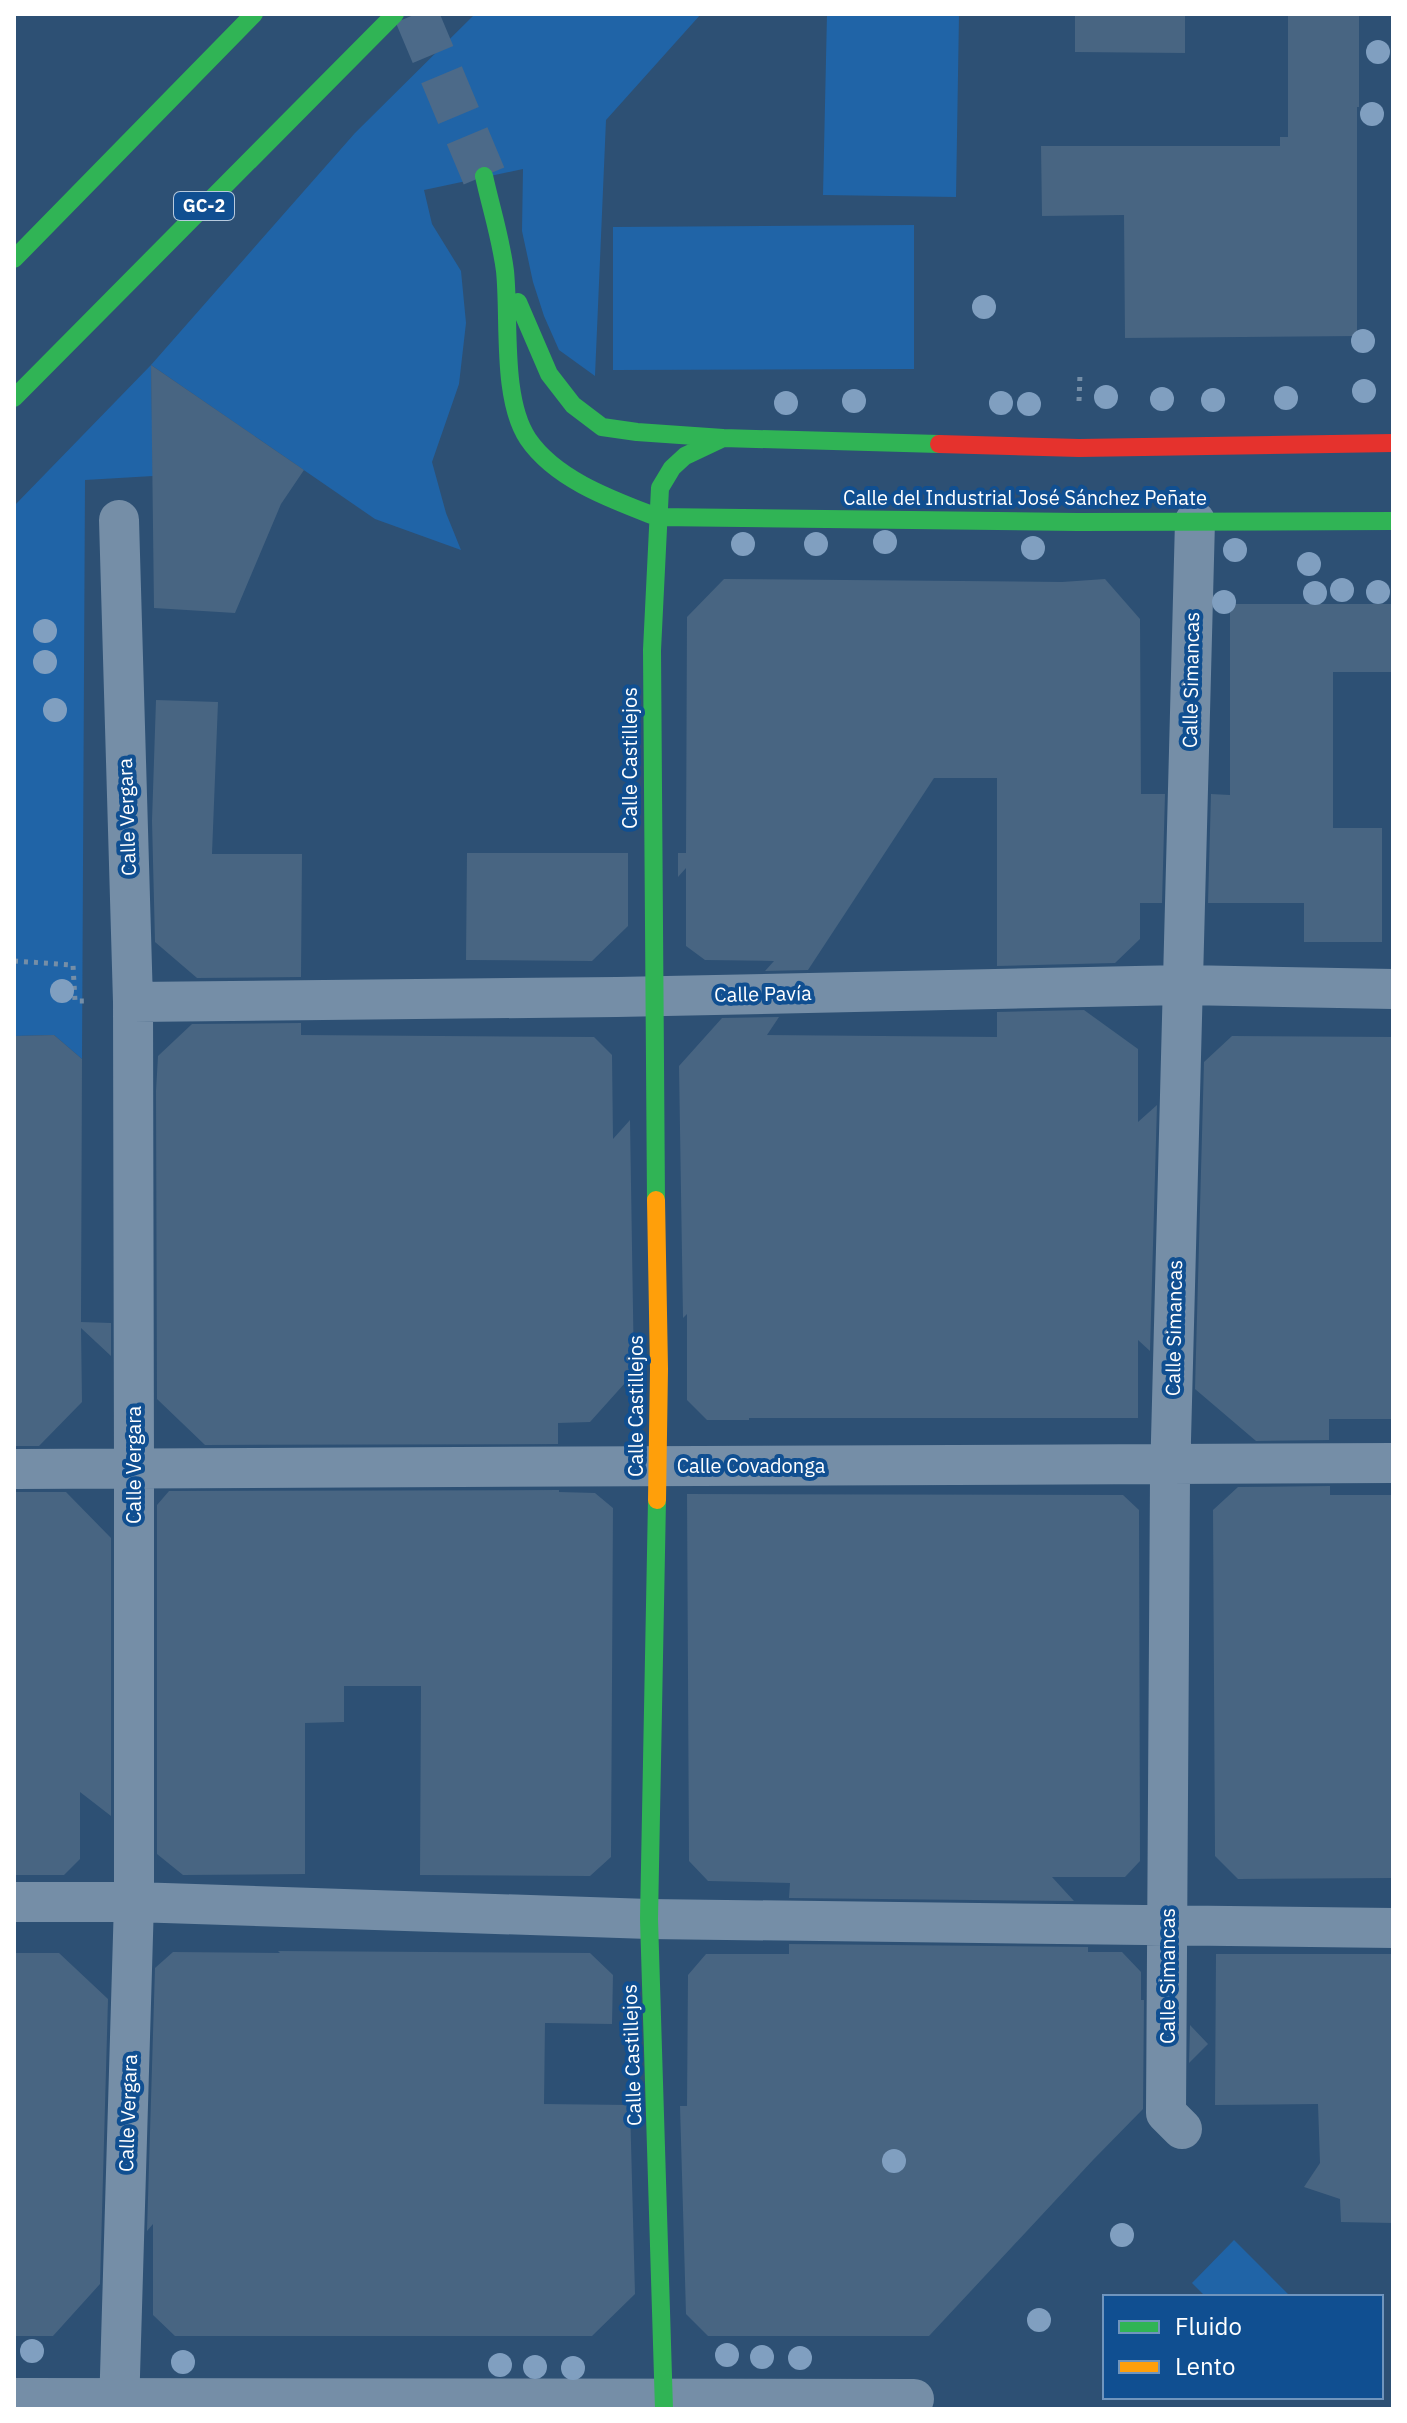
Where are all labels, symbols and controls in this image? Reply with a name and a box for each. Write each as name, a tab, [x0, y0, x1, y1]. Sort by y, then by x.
road number: GC-2	[174, 192, 234, 220]
street label: Calle del Industrial José Sánchez Peñate	[843, 484, 1207, 511]
street label: Calle Simancas	[1176, 612, 1205, 748]
street label: Calle Castillejos	[616, 687, 643, 829]
street label: Calle Vergara	[111, 757, 142, 877]
street label: Calle Pavía	[714, 979, 812, 1008]
street label: Calle Simancas	[1159, 1260, 1188, 1396]
street label: Calle Castillejos	[622, 1335, 649, 1477]
street label: Calle Vergara	[120, 1406, 147, 1524]
street label: Calle Covadonga	[677, 1452, 826, 1479]
street label: Calle Simancas	[1154, 1908, 1181, 2044]
street label: Calle Castillejos	[616, 1984, 647, 2126]
street label: Calle Vergara	[112, 2053, 143, 2172]
legend	[1103, 2295, 1383, 2399]
text: Fluido	[1175, 2310, 1242, 2342]
text: Lento	[1175, 2350, 1235, 2382]

